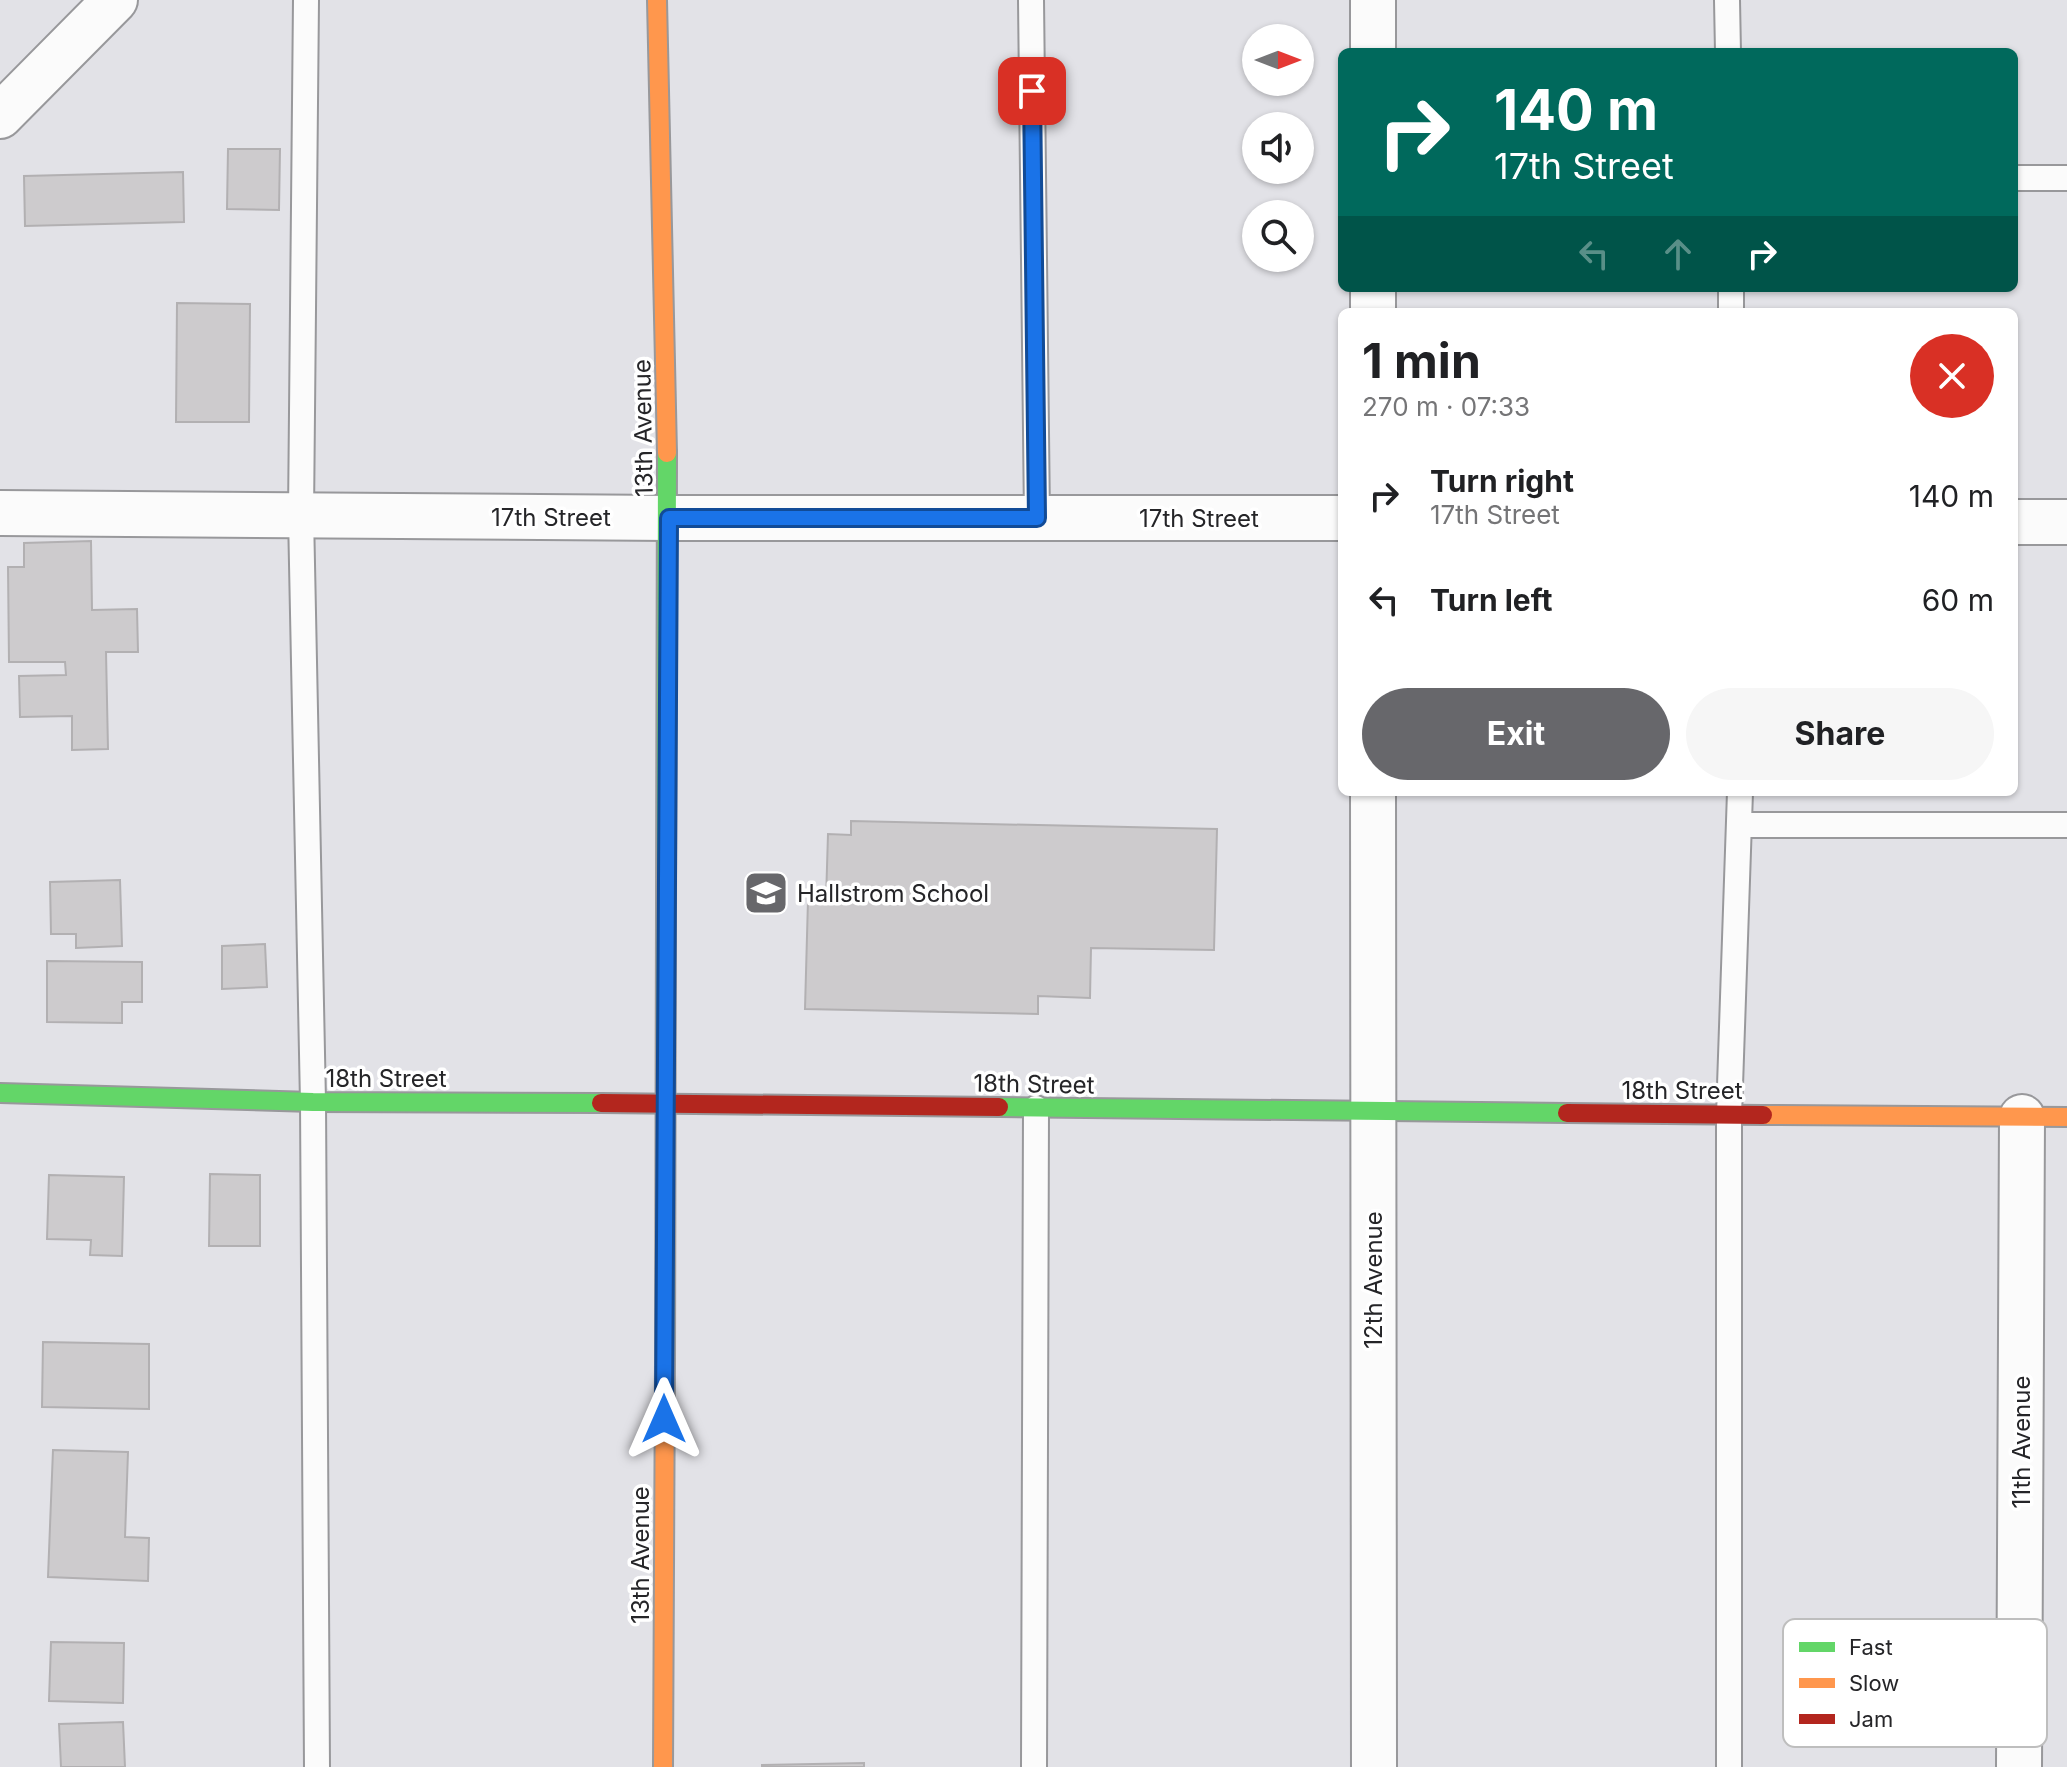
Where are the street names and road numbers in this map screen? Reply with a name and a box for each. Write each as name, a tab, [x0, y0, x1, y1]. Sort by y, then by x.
street label: 13th Avenue	[627, 359, 659, 497]
street label: 17th Street	[491, 503, 611, 532]
street label: 17th Street	[1139, 504, 1259, 533]
street label: 18th Street	[325, 1064, 447, 1093]
street label: 18th Street	[973, 1068, 1095, 1100]
street label: 18th Street	[1621, 1076, 1743, 1105]
street label: 12th Avenue	[1359, 1211, 1388, 1349]
street label: 11th Avenue	[2007, 1376, 2036, 1508]
street label: 13th Avenue	[626, 1486, 655, 1624]

